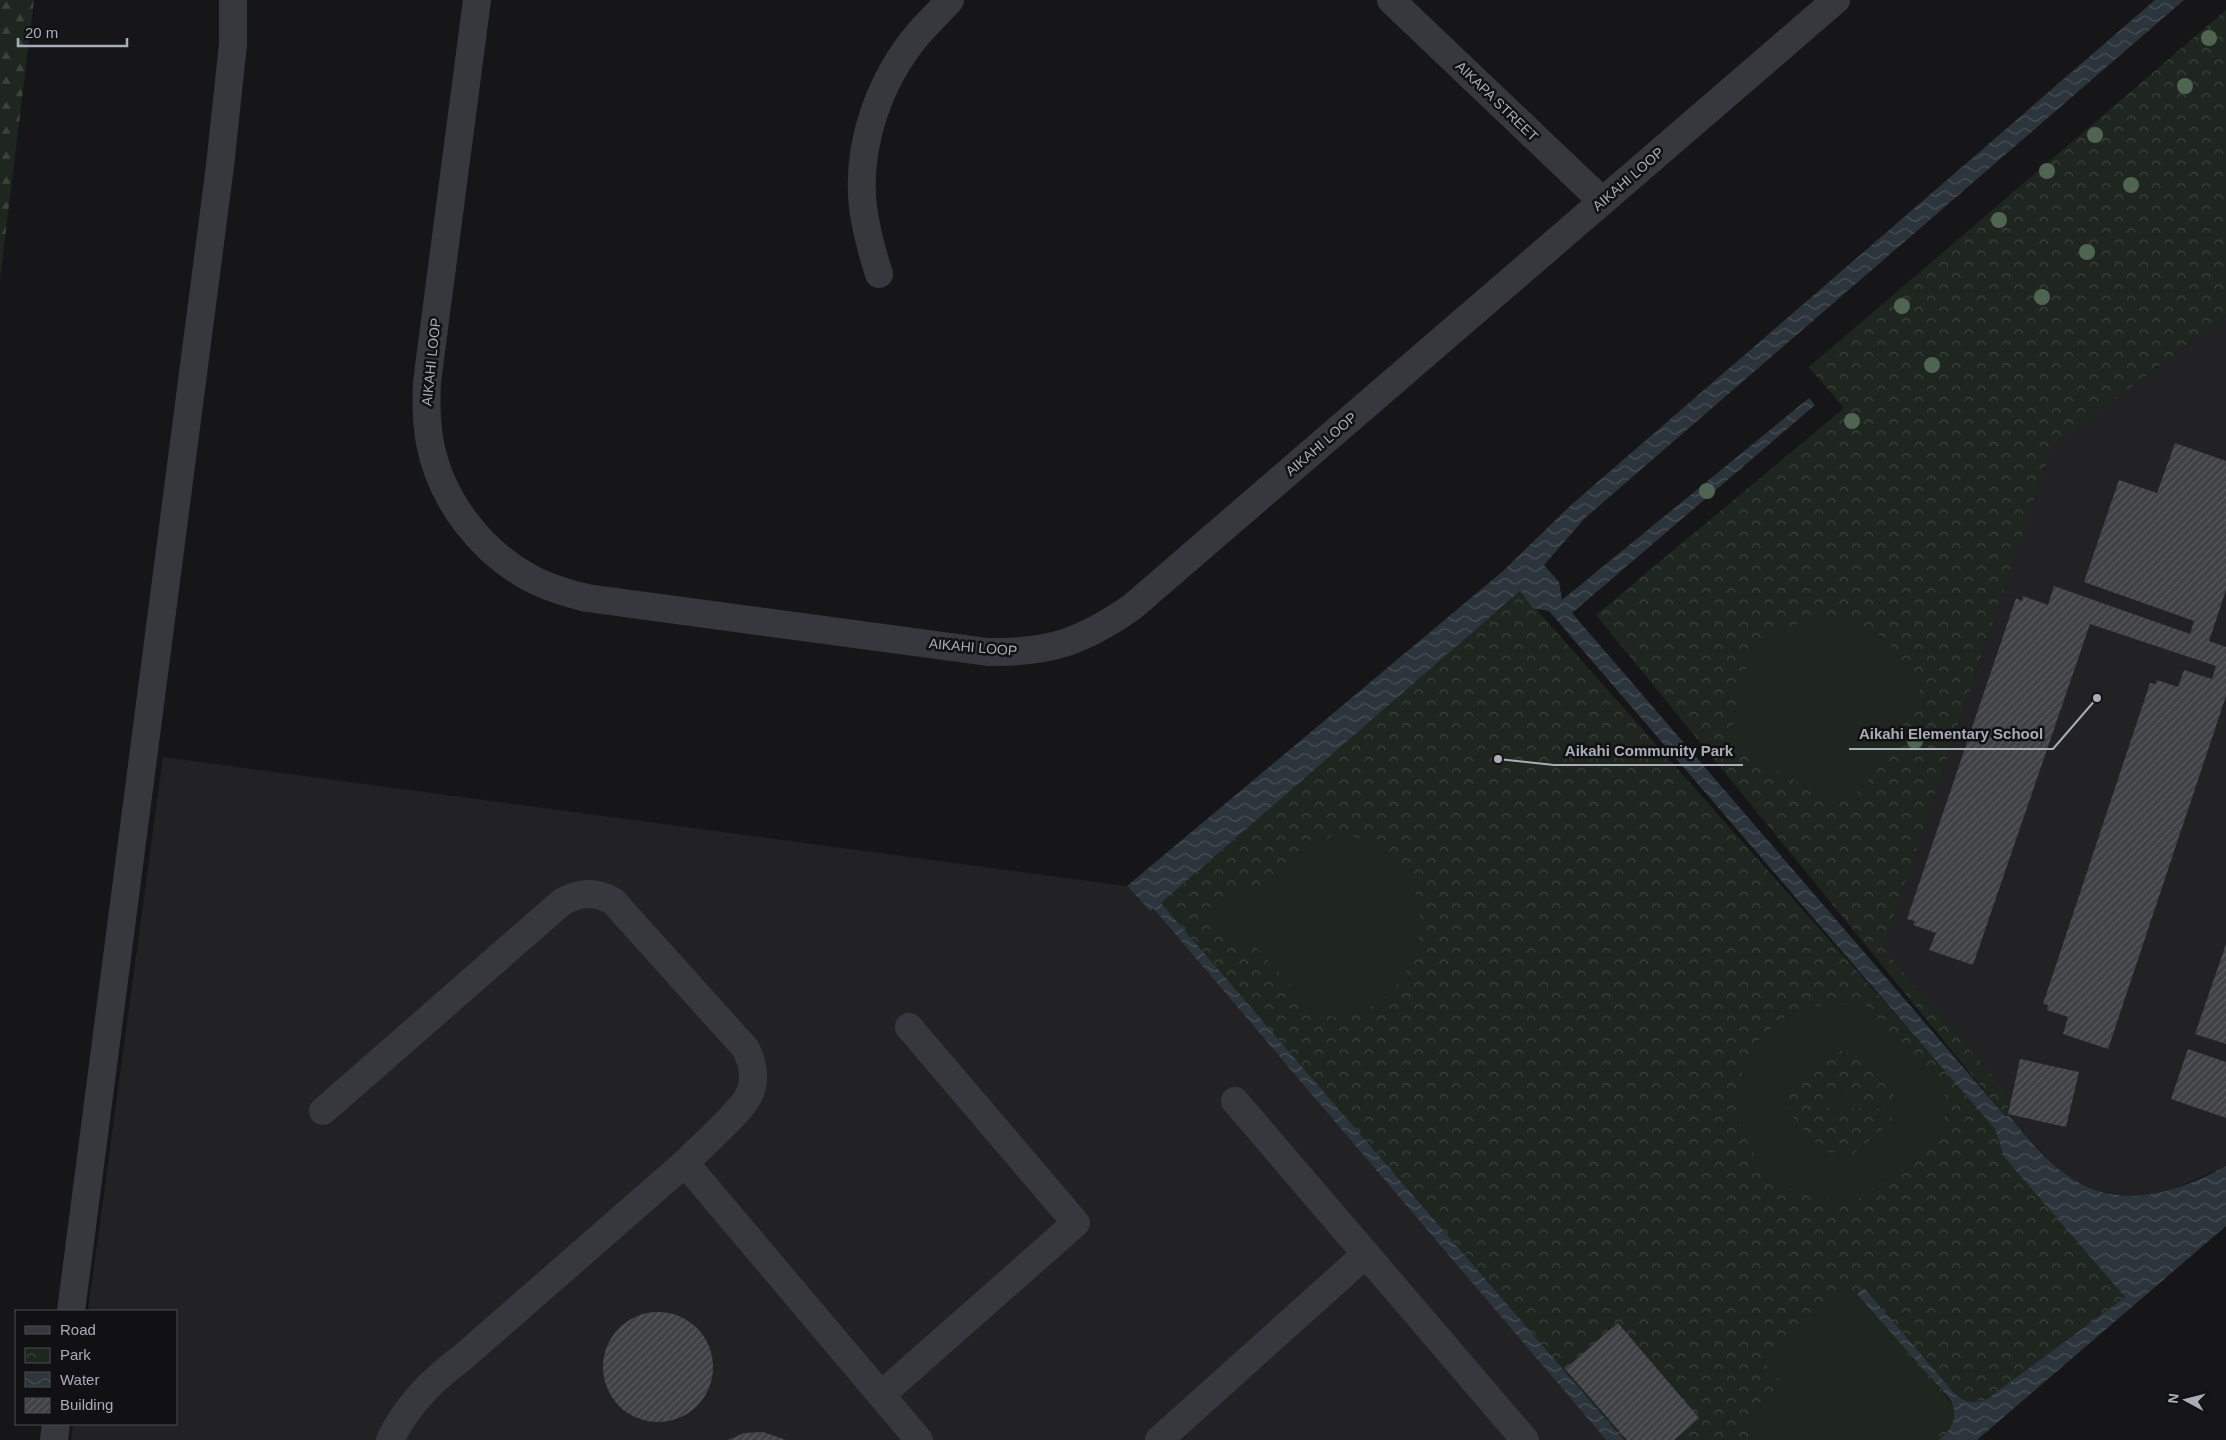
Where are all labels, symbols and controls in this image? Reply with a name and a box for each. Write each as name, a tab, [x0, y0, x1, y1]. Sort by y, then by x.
scale bar	[18, 15, 126, 47]
text: 20 m	[25, 24, 58, 41]
street label: AIKAPA STREET	[1453, 58, 1542, 145]
street label: AIKAHI LOOP	[1589, 144, 1667, 214]
street label: AIKAHI LOOP	[418, 317, 444, 407]
street label: AIKAHI LOOP	[1282, 409, 1360, 479]
street label: AIKAHI LOOP	[928, 635, 1018, 659]
callout: Aikahi Elementary School	[1849, 719, 2053, 749]
text: Aikahi Elementary School	[1859, 725, 2043, 742]
callout: Aikahi Community Park	[1554, 735, 1743, 765]
text: Aikahi Community Park	[1565, 742, 1734, 759]
legend	[15, 1310, 178, 1425]
text: Road	[60, 1321, 96, 1338]
text: Park	[60, 1346, 91, 1363]
text: Water	[60, 1371, 99, 1388]
north arrow	[2161, 1375, 2211, 1425]
text: N	[2165, 1392, 2182, 1404]
text: Building	[60, 1396, 113, 1413]

